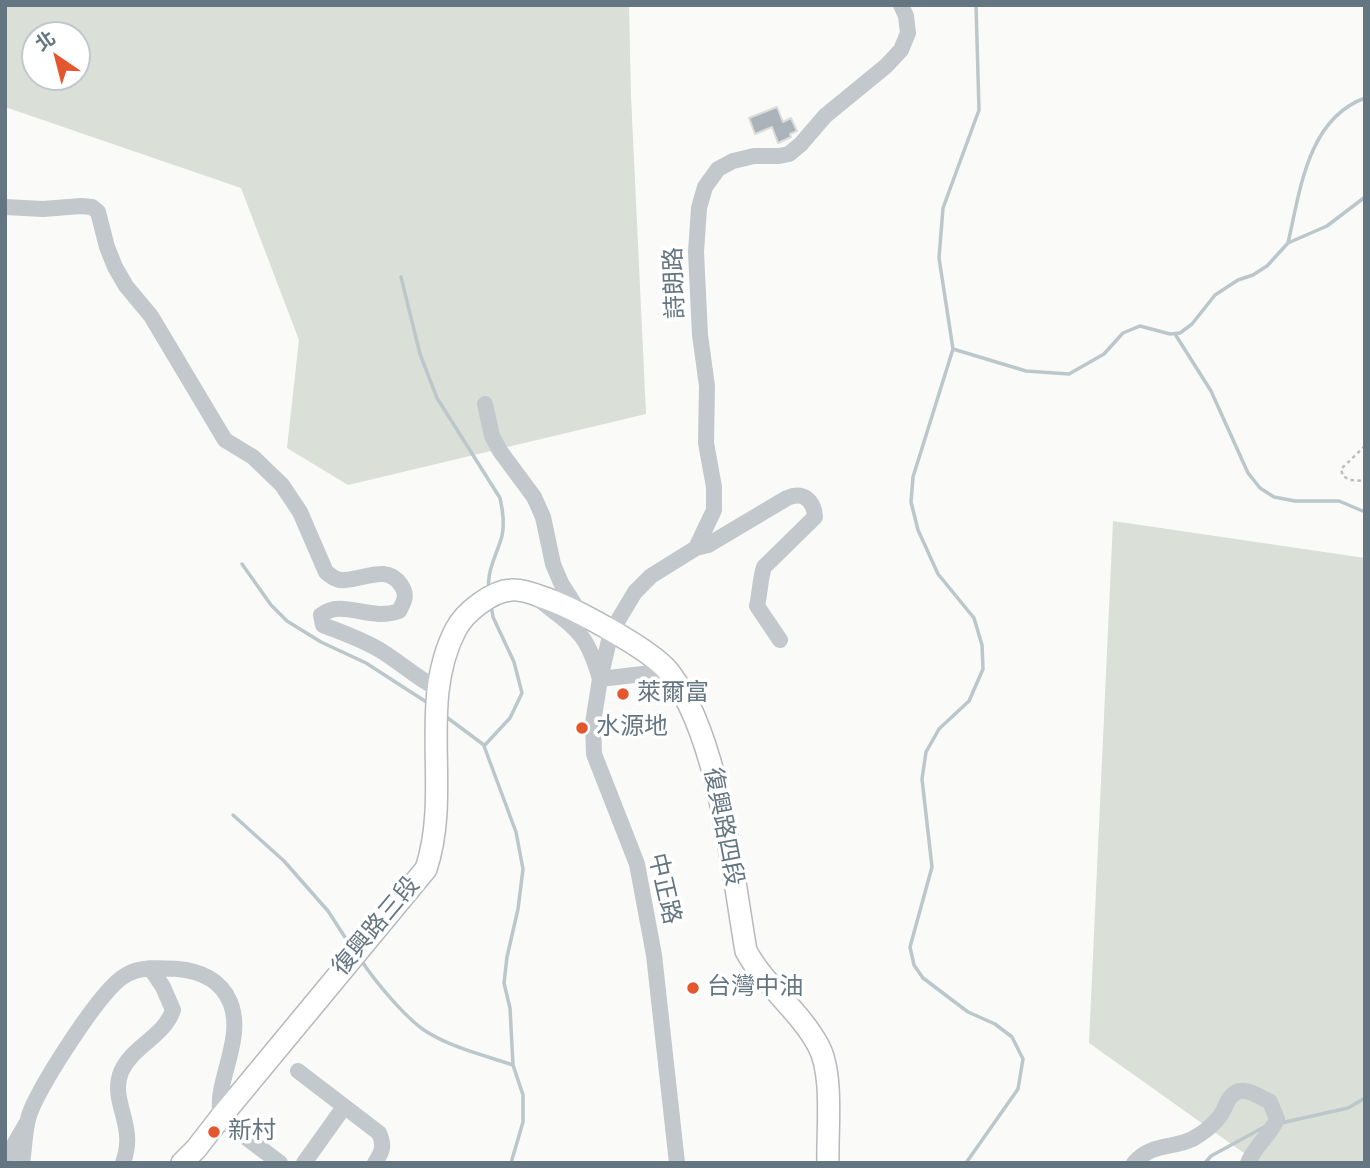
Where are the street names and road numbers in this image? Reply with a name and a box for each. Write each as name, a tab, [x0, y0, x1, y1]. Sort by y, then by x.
street label: 詩朗路	[660, 247, 692, 319]
street label: 復興路四段	[696, 765, 748, 889]
street label: 中正路	[641, 851, 685, 927]
street label: 復興路三段	[327, 872, 427, 982]

